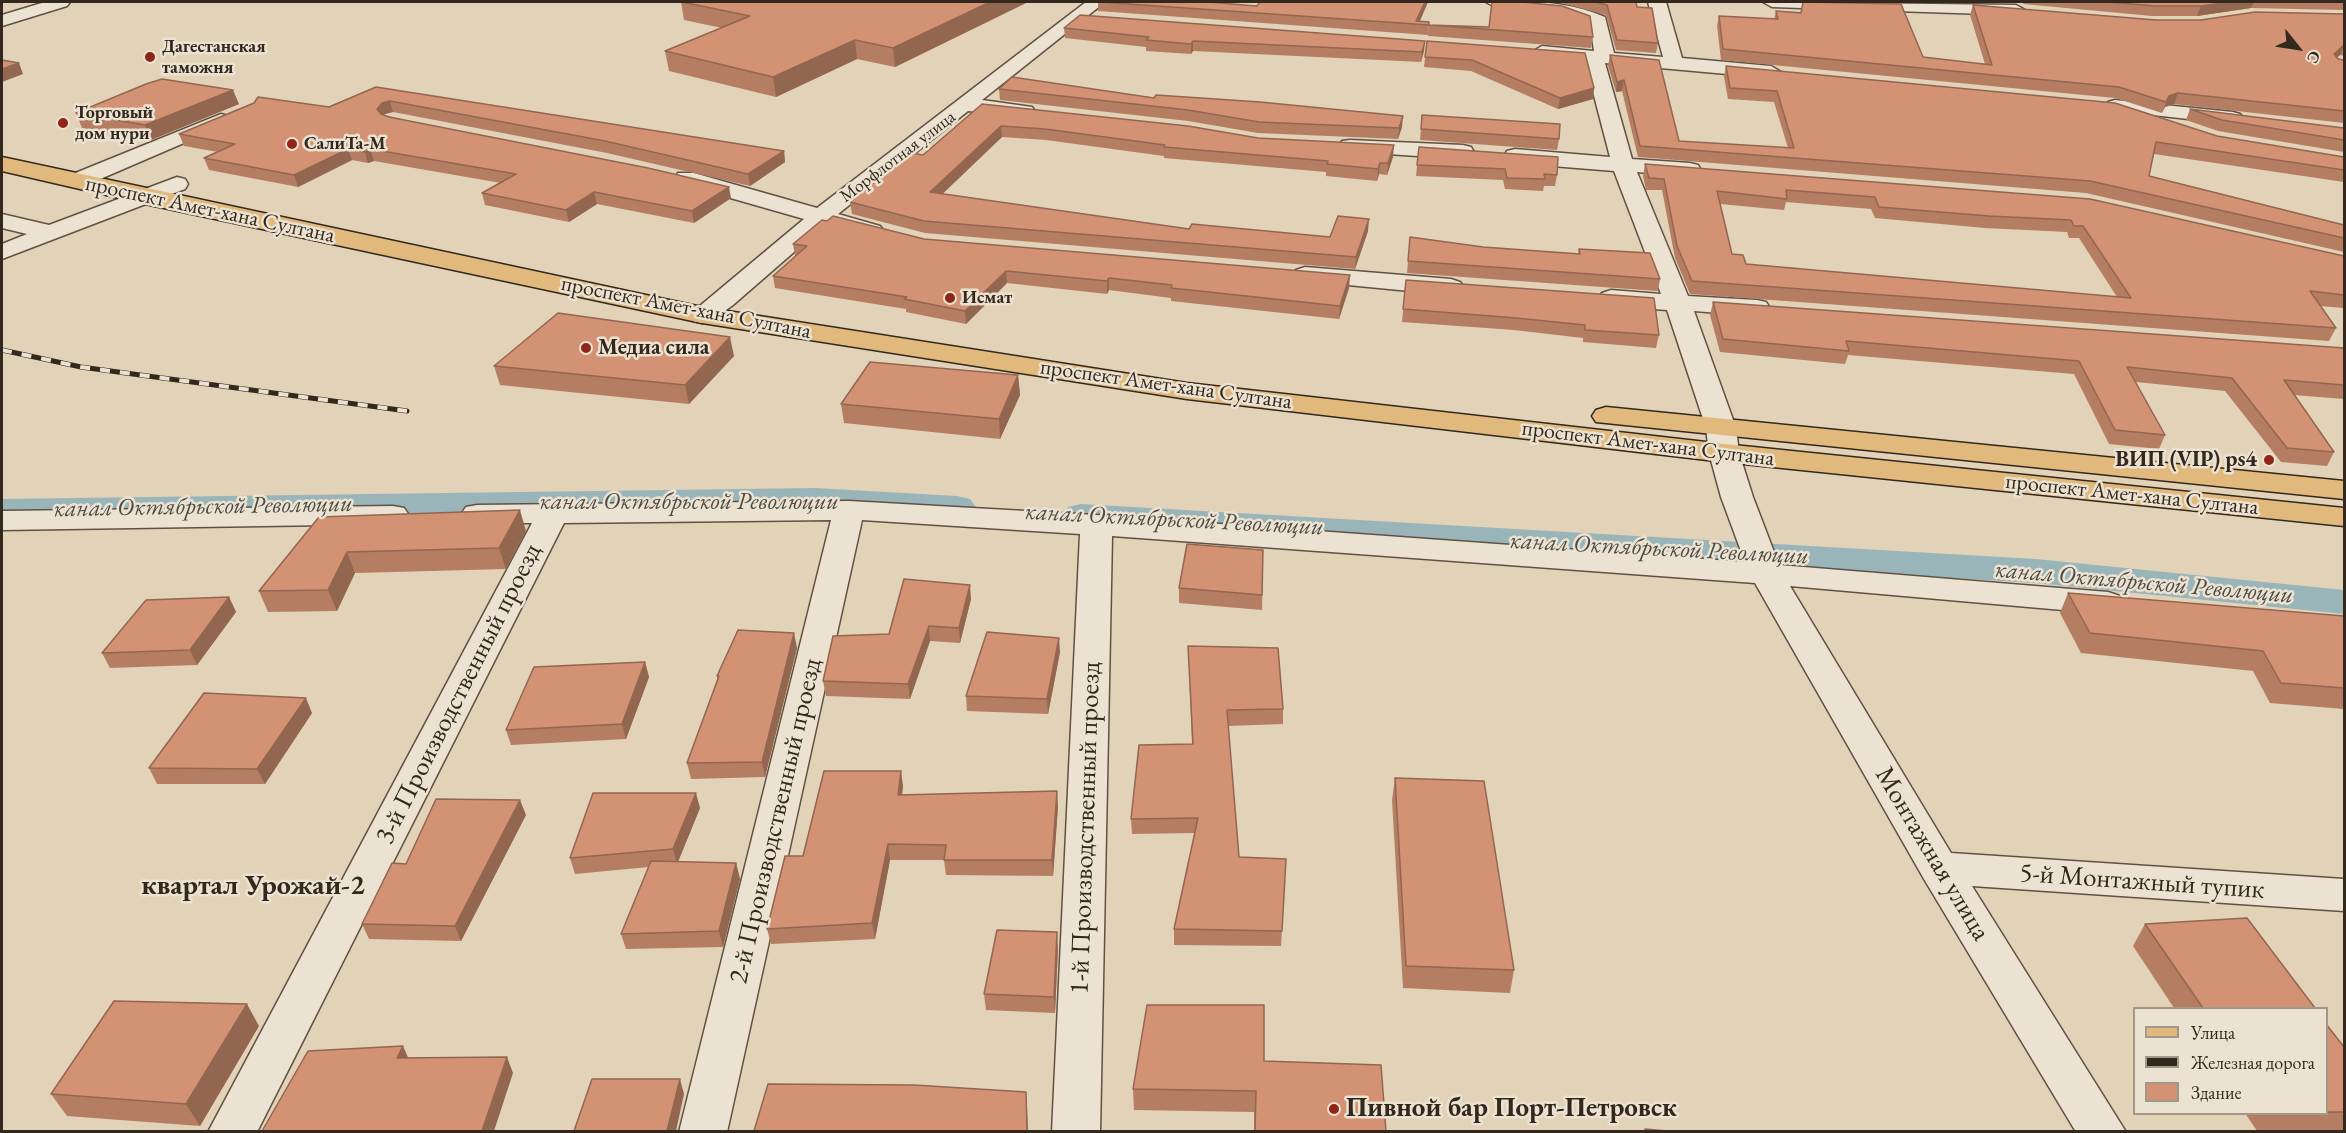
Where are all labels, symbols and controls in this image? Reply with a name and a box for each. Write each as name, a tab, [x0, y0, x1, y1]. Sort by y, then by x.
north arrow	[2268, 18, 2328, 78]
place label: Дагестанская таможня	[162, 36, 266, 78]
text: С	[2302, 47, 2326, 67]
marker: Дагестанская таможня	[143, 50, 157, 64]
place label: Торговый дом нури	[75, 102, 153, 144]
street label: Морфлотная улица	[836, 106, 960, 208]
marker: Торговый дом нури	[56, 116, 70, 130]
place label: СалиТа-М	[304, 133, 386, 155]
marker: СалиТа-М	[285, 137, 299, 151]
street label: проспект Амет-хана Султана	[83, 171, 337, 249]
street label: проспект Амет-хана Султана	[559, 271, 813, 345]
place label: Исмат	[962, 287, 1012, 309]
marker: Исмат	[943, 291, 957, 305]
place label: Медиа сила	[598, 335, 709, 361]
marker: Медиа сила	[579, 341, 593, 355]
street label: проспект Амет-хана Султана	[1038, 354, 1294, 416]
street label: проспект Амет-хана Султана	[1520, 415, 1776, 473]
place label: ВИП (VIP) ps4	[2115, 447, 2257, 473]
marker: ВИП (VIP) ps4	[2262, 453, 2276, 467]
street label: проспект Амет-хана Султана	[2004, 469, 2260, 521]
water label: канал Октябрьской Революции	[539, 488, 839, 516]
water label: канал Октябрьской Революции	[53, 490, 353, 524]
water label: канал Октябрьской Революции	[1024, 498, 1324, 542]
water label: канал Октябрьской Революции	[1509, 527, 1809, 571]
street label: 3-й Производственный проезд	[369, 538, 549, 850]
water label: канал Октябрьской Революции	[1994, 556, 2294, 610]
street label: 2-й Производственный проезд	[723, 655, 829, 987]
street label: 1-й Производственный проезд	[1064, 661, 1108, 995]
street label: Монтажная улица	[1867, 761, 1997, 947]
street label: 5-й Монтажный тупик	[2018, 857, 2266, 907]
district label: квартал Урожай-2	[141, 869, 365, 903]
legend	[2133, 1007, 2328, 1115]
text: Улица	[2191, 1021, 2235, 1044]
text: Железная дорога	[2191, 1051, 2315, 1074]
text: Здание	[2191, 1081, 2241, 1104]
place label: Пивной бар Порт-Петровск	[1346, 1093, 1677, 1125]
marker: Пивной бар Порт-Петровск	[1327, 1102, 1341, 1116]

